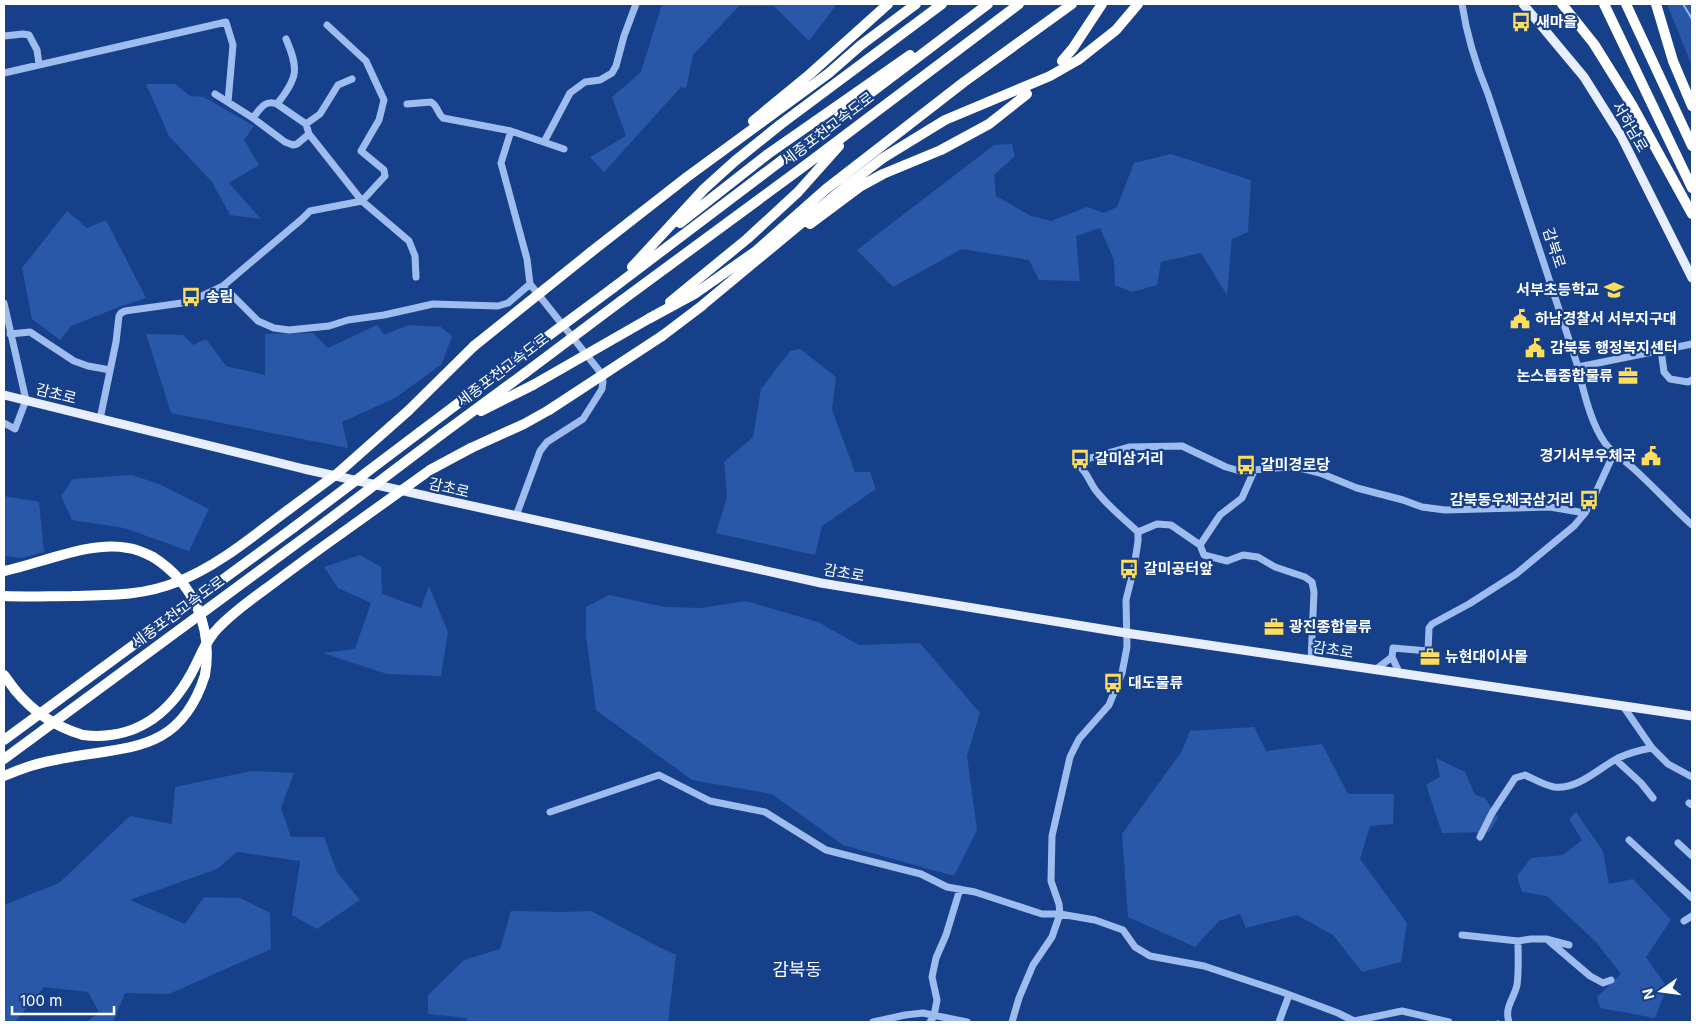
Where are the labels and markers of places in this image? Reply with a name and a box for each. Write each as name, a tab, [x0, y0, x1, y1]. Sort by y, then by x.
bus stop icon: 새마을	[1510, 11, 1532, 33]
place label: 새마을	[1536, 12, 1578, 31]
school or university icon: 서부초등학교	[1603, 279, 1625, 301]
place label: 서부초등학교	[1516, 280, 1599, 299]
bus stop icon: 송림	[180, 286, 202, 308]
place label: 송림	[206, 287, 234, 306]
public building icon: 하남경찰서 서부지구대	[1509, 308, 1531, 330]
place label: 하남경찰서 서부지구대	[1535, 309, 1677, 328]
public building icon: 감북동 행정복지센터	[1524, 337, 1546, 359]
place label: 감북동 행정복지센터	[1550, 338, 1678, 357]
office icon: 논스톱종합물류	[1617, 365, 1639, 387]
place label: 논스톱종합물류	[1516, 366, 1613, 385]
public building icon: 경기서부우체국	[1640, 445, 1662, 467]
place label: 경기서부우체국	[1539, 446, 1636, 465]
bus stop icon: 갈미삼거리	[1069, 448, 1091, 470]
place label: 갈미삼거리	[1095, 449, 1164, 468]
bus stop icon: 갈미경로당	[1235, 454, 1257, 476]
place label: 갈미경로당	[1261, 455, 1330, 474]
bus stop icon: 감북동우체국삼거리	[1578, 489, 1600, 511]
place label: 감북동우체국삼거리	[1450, 490, 1574, 509]
bus stop icon: 갈미공터앞	[1118, 558, 1140, 580]
place label: 갈미공터앞	[1144, 559, 1213, 578]
office icon: 광진종합물류	[1263, 616, 1285, 638]
place label: 광진종합물류	[1289, 617, 1372, 636]
office icon: 뉴현대이사몰	[1419, 646, 1441, 668]
place label: 뉴현대이사몰	[1445, 647, 1528, 666]
bus stop icon: 대도물류	[1102, 672, 1124, 694]
place label: 대도물류	[1128, 673, 1183, 692]

